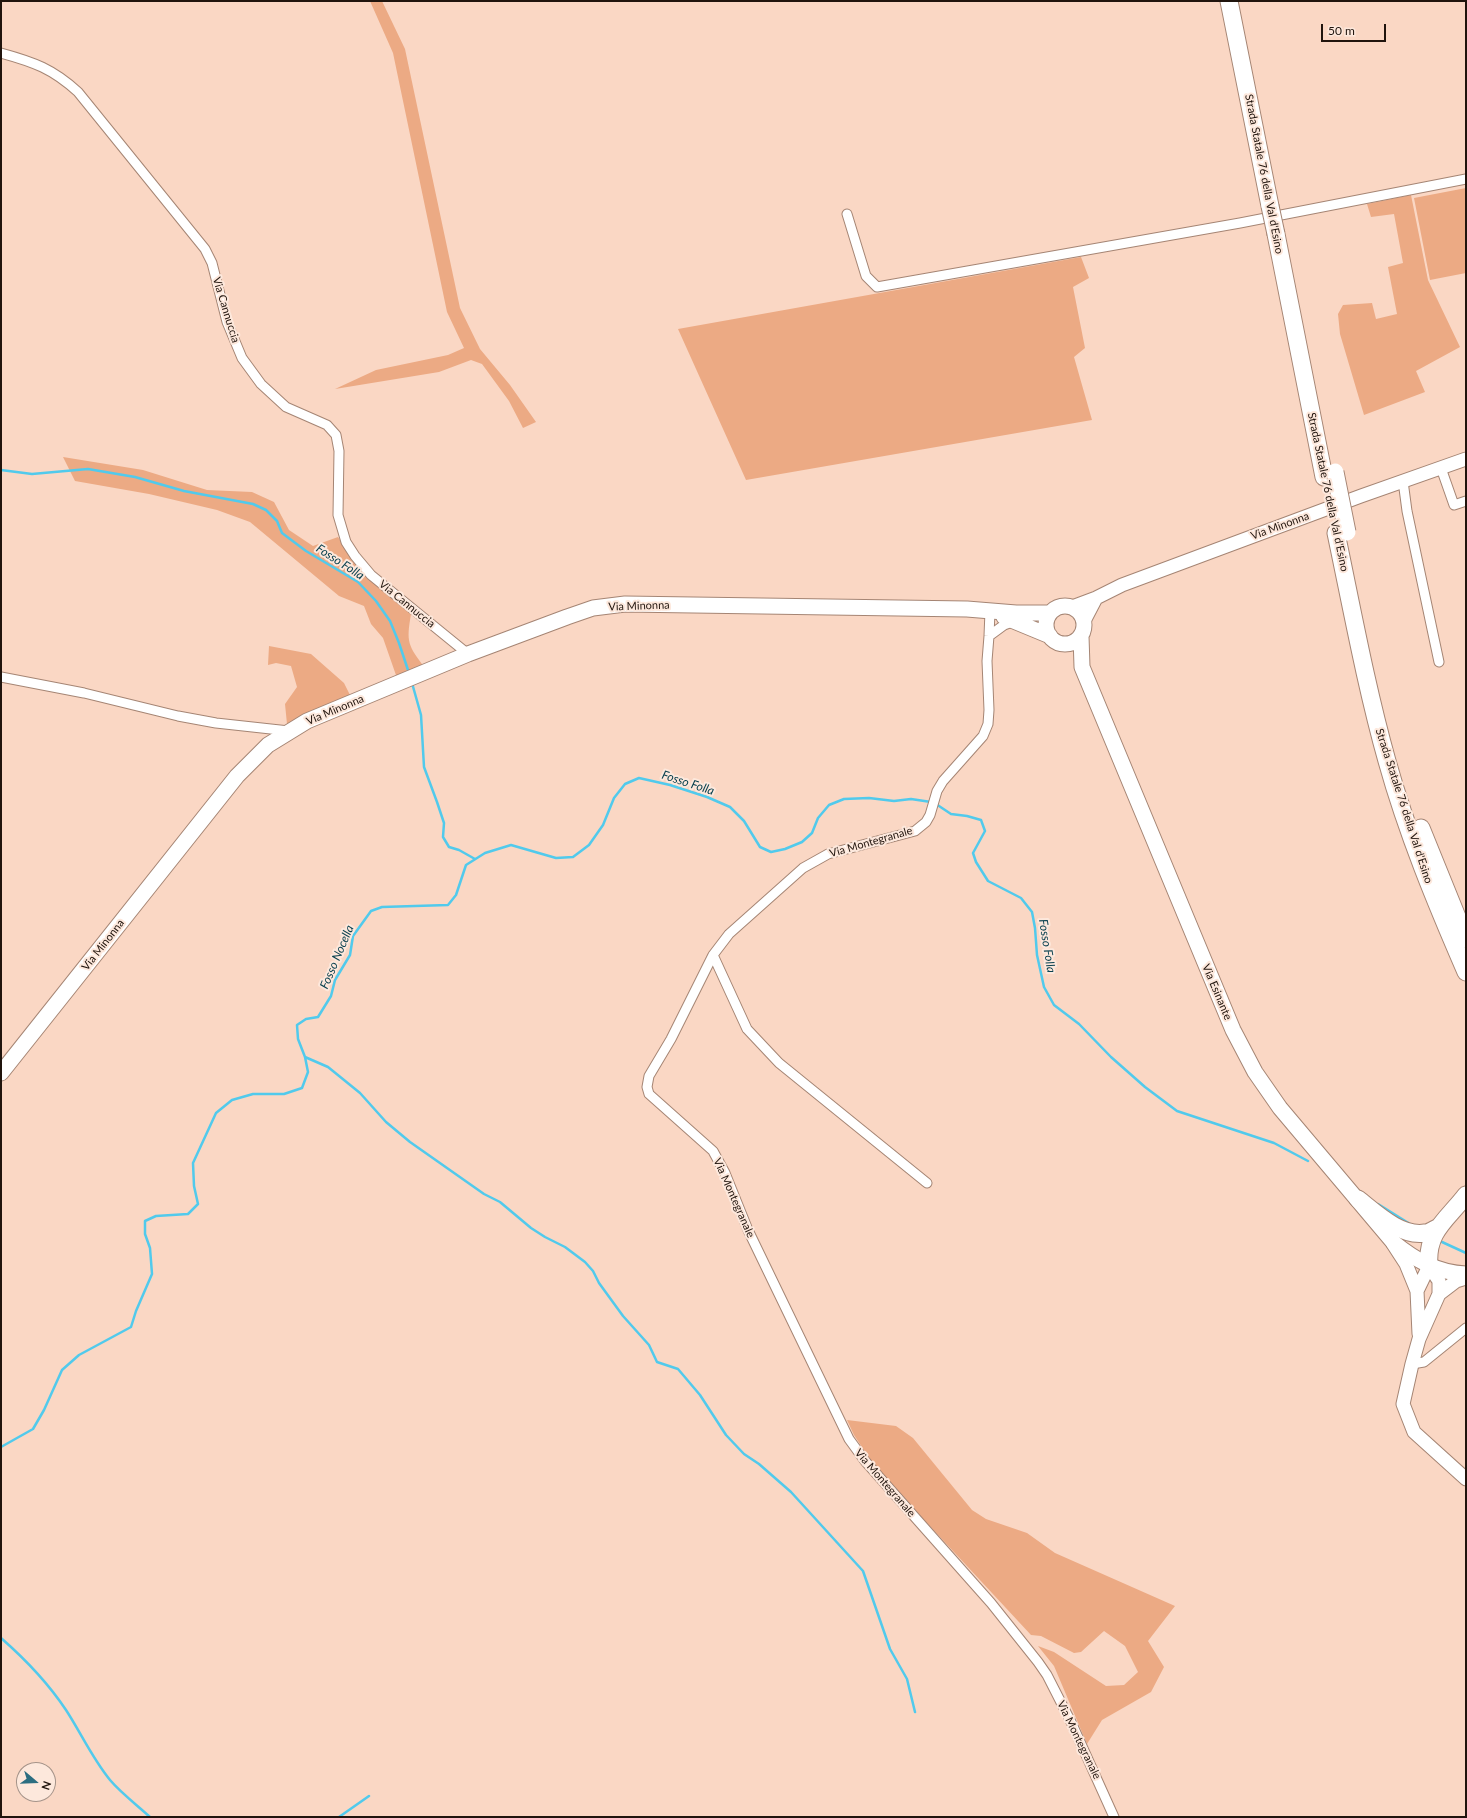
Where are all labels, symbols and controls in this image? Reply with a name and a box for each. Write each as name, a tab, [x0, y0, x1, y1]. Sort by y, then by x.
scale bar	[1323, 16, 1388, 42]
text: 50 m	[1328, 23, 1355, 38]
street label: Strada Statale 76 della Val d'Esino	[1242, 93, 1286, 255]
street label: Via Cannuccia	[210, 276, 242, 344]
street label: Strada Statale 76 della Val d'Esino	[1305, 411, 1351, 573]
street label: Via Minonna	[1249, 509, 1311, 543]
water label: Fosso Folla	[313, 541, 367, 583]
street label: Via Cannuccia	[376, 577, 438, 631]
street label: Via Minonna	[608, 598, 670, 614]
street label: Via Minonna	[304, 692, 366, 728]
street label: Strada Statale 76 della Val d'Esino	[1373, 727, 1435, 885]
water label: Fosso Folla	[660, 768, 716, 798]
street label: Via Montegranale	[828, 824, 914, 860]
street label: Via Minonna	[79, 917, 127, 973]
water label: Fosso Folla	[1036, 918, 1058, 974]
water label: Fosso Nocella	[317, 923, 357, 991]
street label: Via Esinante	[1199, 962, 1235, 1022]
street label: Via Montegranale	[711, 1156, 757, 1240]
street label: Via Montegranale	[852, 1446, 918, 1520]
street label: Via Montegranale	[1054, 1699, 1104, 1781]
north arrow	[16, 1762, 56, 1802]
text: N	[39, 1780, 54, 1792]

